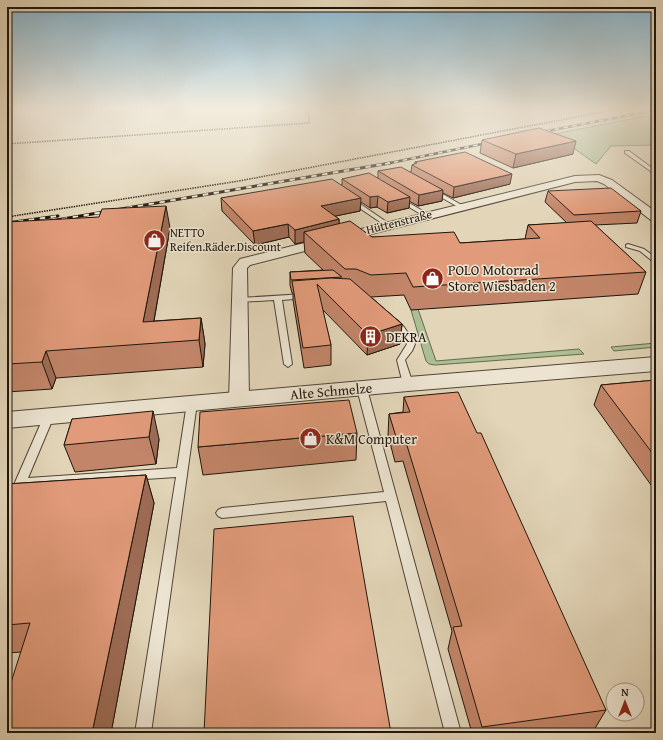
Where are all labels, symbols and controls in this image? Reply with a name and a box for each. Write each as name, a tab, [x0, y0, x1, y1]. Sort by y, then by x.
street label: Hüttenstraße	[364, 205, 434, 238]
place label: NETTO Reifen.Räder.Discount	[170, 224, 282, 255]
shop icon: NETTO Reifen.Räder.Discount	[142, 227, 168, 253]
place label: POLO Motorrad Store Wiesbaden 2	[448, 260, 556, 296]
shop icon: POLO Motorrad Store Wiesbaden 2	[420, 265, 446, 291]
building icon: DEKRA	[358, 324, 384, 350]
place label: DEKRA	[386, 327, 427, 347]
street label: Alte Schmelze	[289, 377, 373, 405]
shop icon: K&M Computer	[298, 426, 324, 452]
place label: K&M Computer	[326, 429, 417, 449]
north arrow	[605, 682, 645, 722]
text: N	[621, 684, 629, 700]

